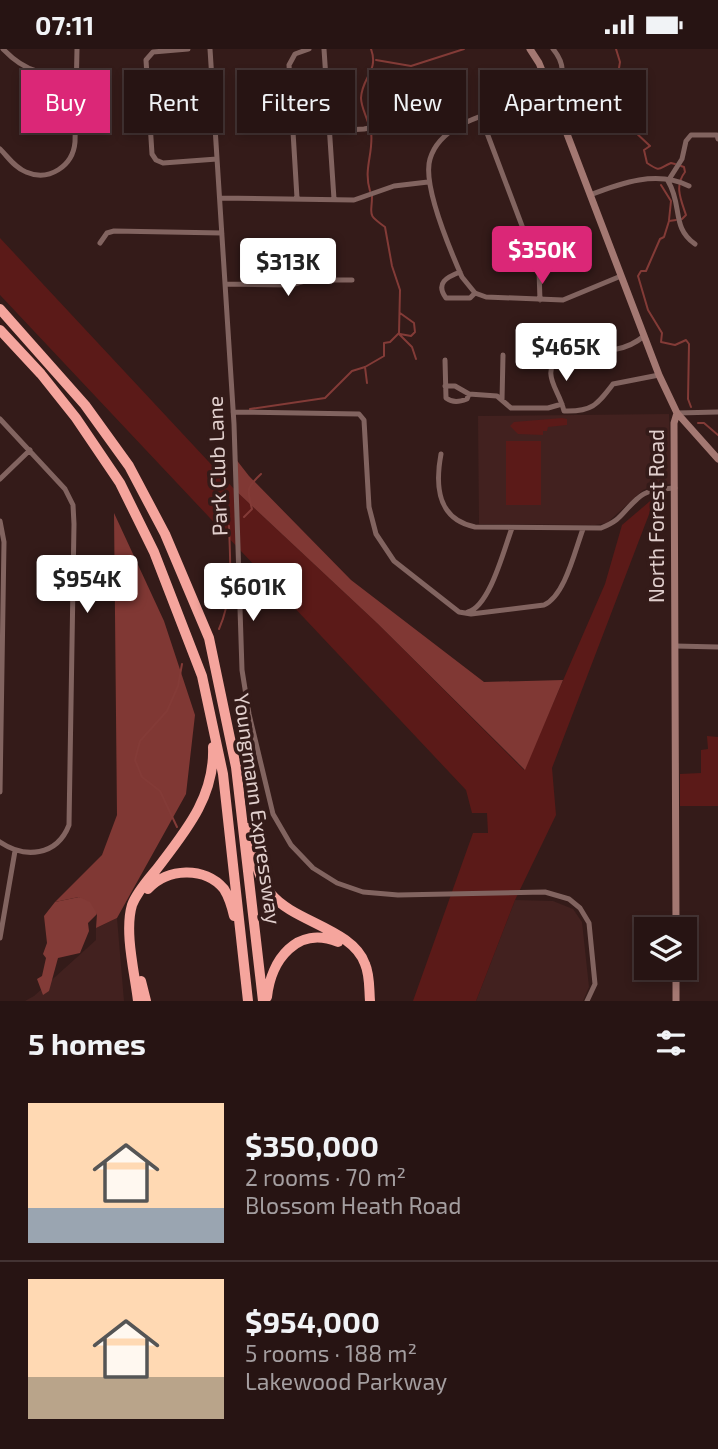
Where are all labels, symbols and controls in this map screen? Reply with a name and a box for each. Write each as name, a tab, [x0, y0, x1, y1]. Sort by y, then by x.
text: 07:11	[35, 9, 94, 40]
chip: Buy	[21, 70, 110, 133]
chip: Rent	[124, 70, 223, 133]
chip: Filters	[237, 70, 355, 133]
chip: New	[369, 70, 466, 133]
chip: Apartment	[480, 70, 646, 133]
pin: $350K	[493, 226, 591, 286]
text: $350K	[508, 235, 576, 263]
pin: $313K	[239, 239, 337, 298]
text: $313K	[256, 247, 320, 275]
pin: $465K	[517, 323, 615, 383]
text: $465K	[532, 332, 600, 360]
street label: Park Club Lane	[202, 396, 231, 536]
street label: North Forest Road	[643, 429, 668, 603]
pin: $954K	[38, 555, 136, 615]
pin: $601K	[204, 563, 302, 623]
text: $954K	[53, 564, 121, 592]
text: $601K	[220, 572, 286, 600]
street label: Youngmann Expressway	[230, 692, 287, 926]
map controls	[634, 917, 697, 980]
button: layers	[634, 917, 697, 980]
icon: filters	[652, 1024, 690, 1062]
text: 5 homes	[28, 1025, 146, 1061]
text: $350,000	[245, 1127, 379, 1163]
icon: home	[84, 1131, 168, 1215]
text: 2 rooms · 70 m²	[245, 1163, 406, 1191]
text: Blossom Heath Road	[245, 1191, 461, 1219]
text: $954,000	[245, 1303, 380, 1339]
icon: home	[84, 1307, 168, 1391]
text: 5 rooms · 188 m²	[245, 1339, 417, 1367]
text: Lakewood Parkway	[245, 1367, 447, 1395]

